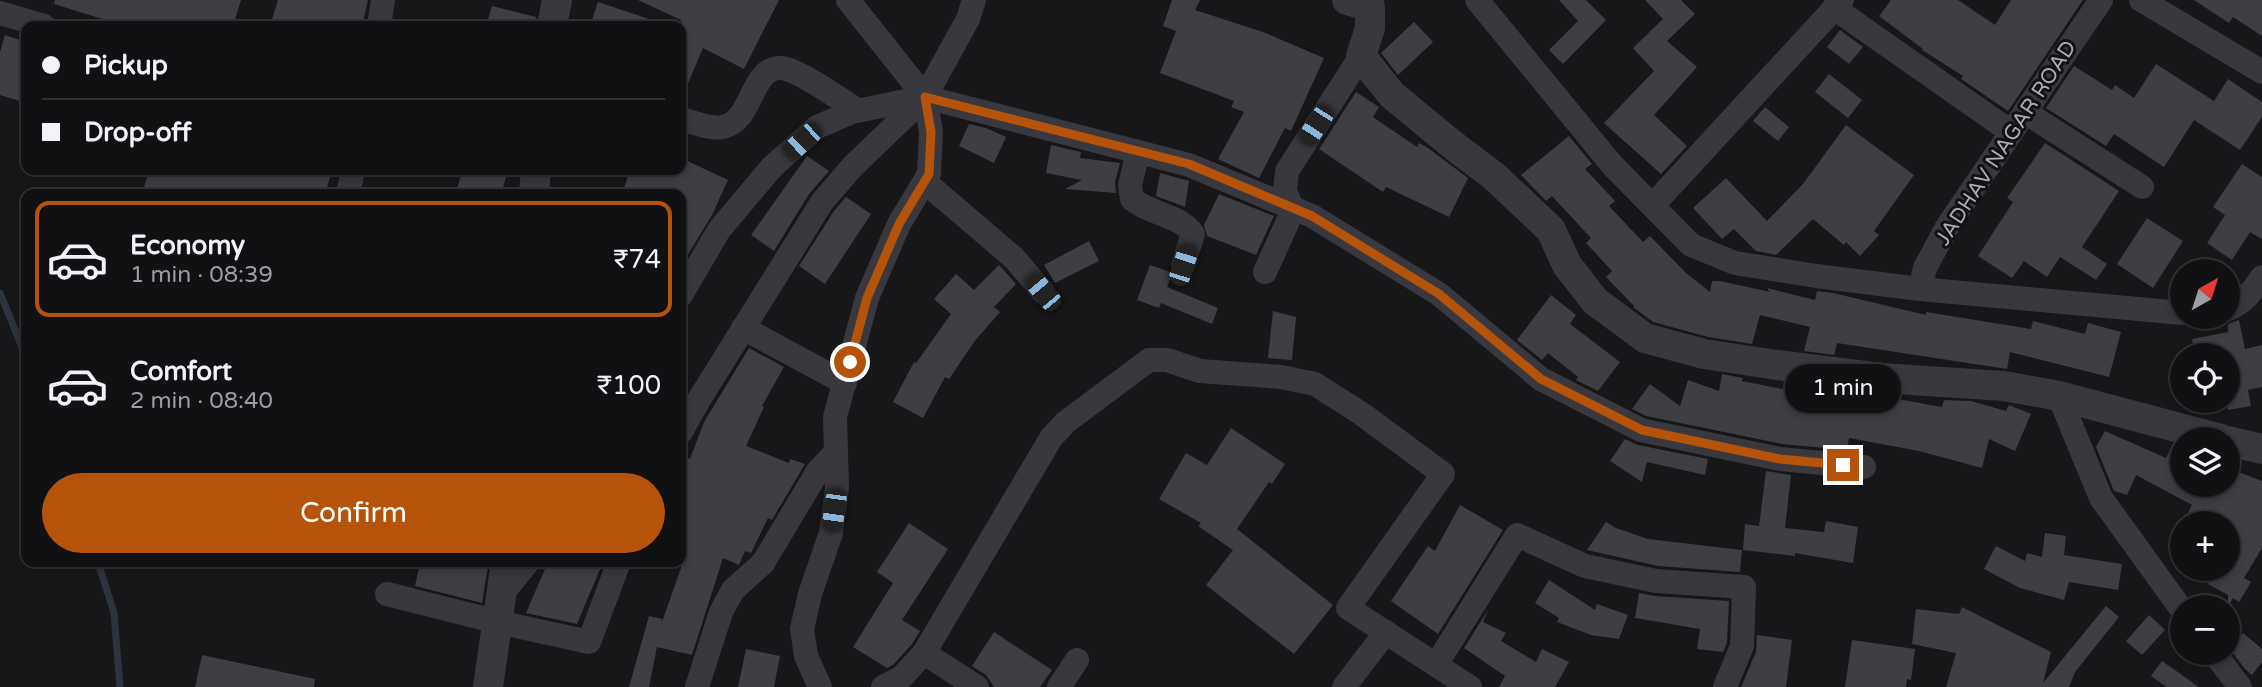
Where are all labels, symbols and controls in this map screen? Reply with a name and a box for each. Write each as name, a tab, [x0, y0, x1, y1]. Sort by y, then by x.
street label: JADHAV NAGAR ROAD	[1930, 36, 2082, 250]
text: Pickup	[84, 50, 168, 81]
car	[1296, 102, 1337, 148]
text: Drop-off	[84, 117, 191, 148]
car	[780, 119, 825, 163]
icon: car	[46, 228, 109, 291]
text: Economy	[130, 230, 245, 261]
car	[1167, 242, 1200, 288]
text: ₹74	[613, 244, 661, 275]
north arrow	[2170, 259, 2240, 329]
map controls	[2170, 259, 2240, 665]
text: 1 min · 08:39	[130, 261, 273, 289]
car	[1022, 269, 1065, 315]
button: locate	[2170, 343, 2240, 413]
route start	[834, 346, 866, 378]
icon: car	[46, 354, 109, 417]
text: Comfort	[130, 356, 232, 387]
callout: 1 min	[1785, 364, 1901, 412]
text: ₹100	[597, 370, 661, 401]
text: 1 min	[1812, 374, 1874, 402]
text: 2 min · 08:40	[130, 387, 273, 415]
button: layers	[2170, 427, 2240, 497]
route end	[1827, 449, 1859, 481]
button: Confirm	[42, 473, 665, 553]
car	[821, 488, 848, 532]
button: +	[2170, 511, 2240, 581]
button: −	[2170, 595, 2240, 665]

